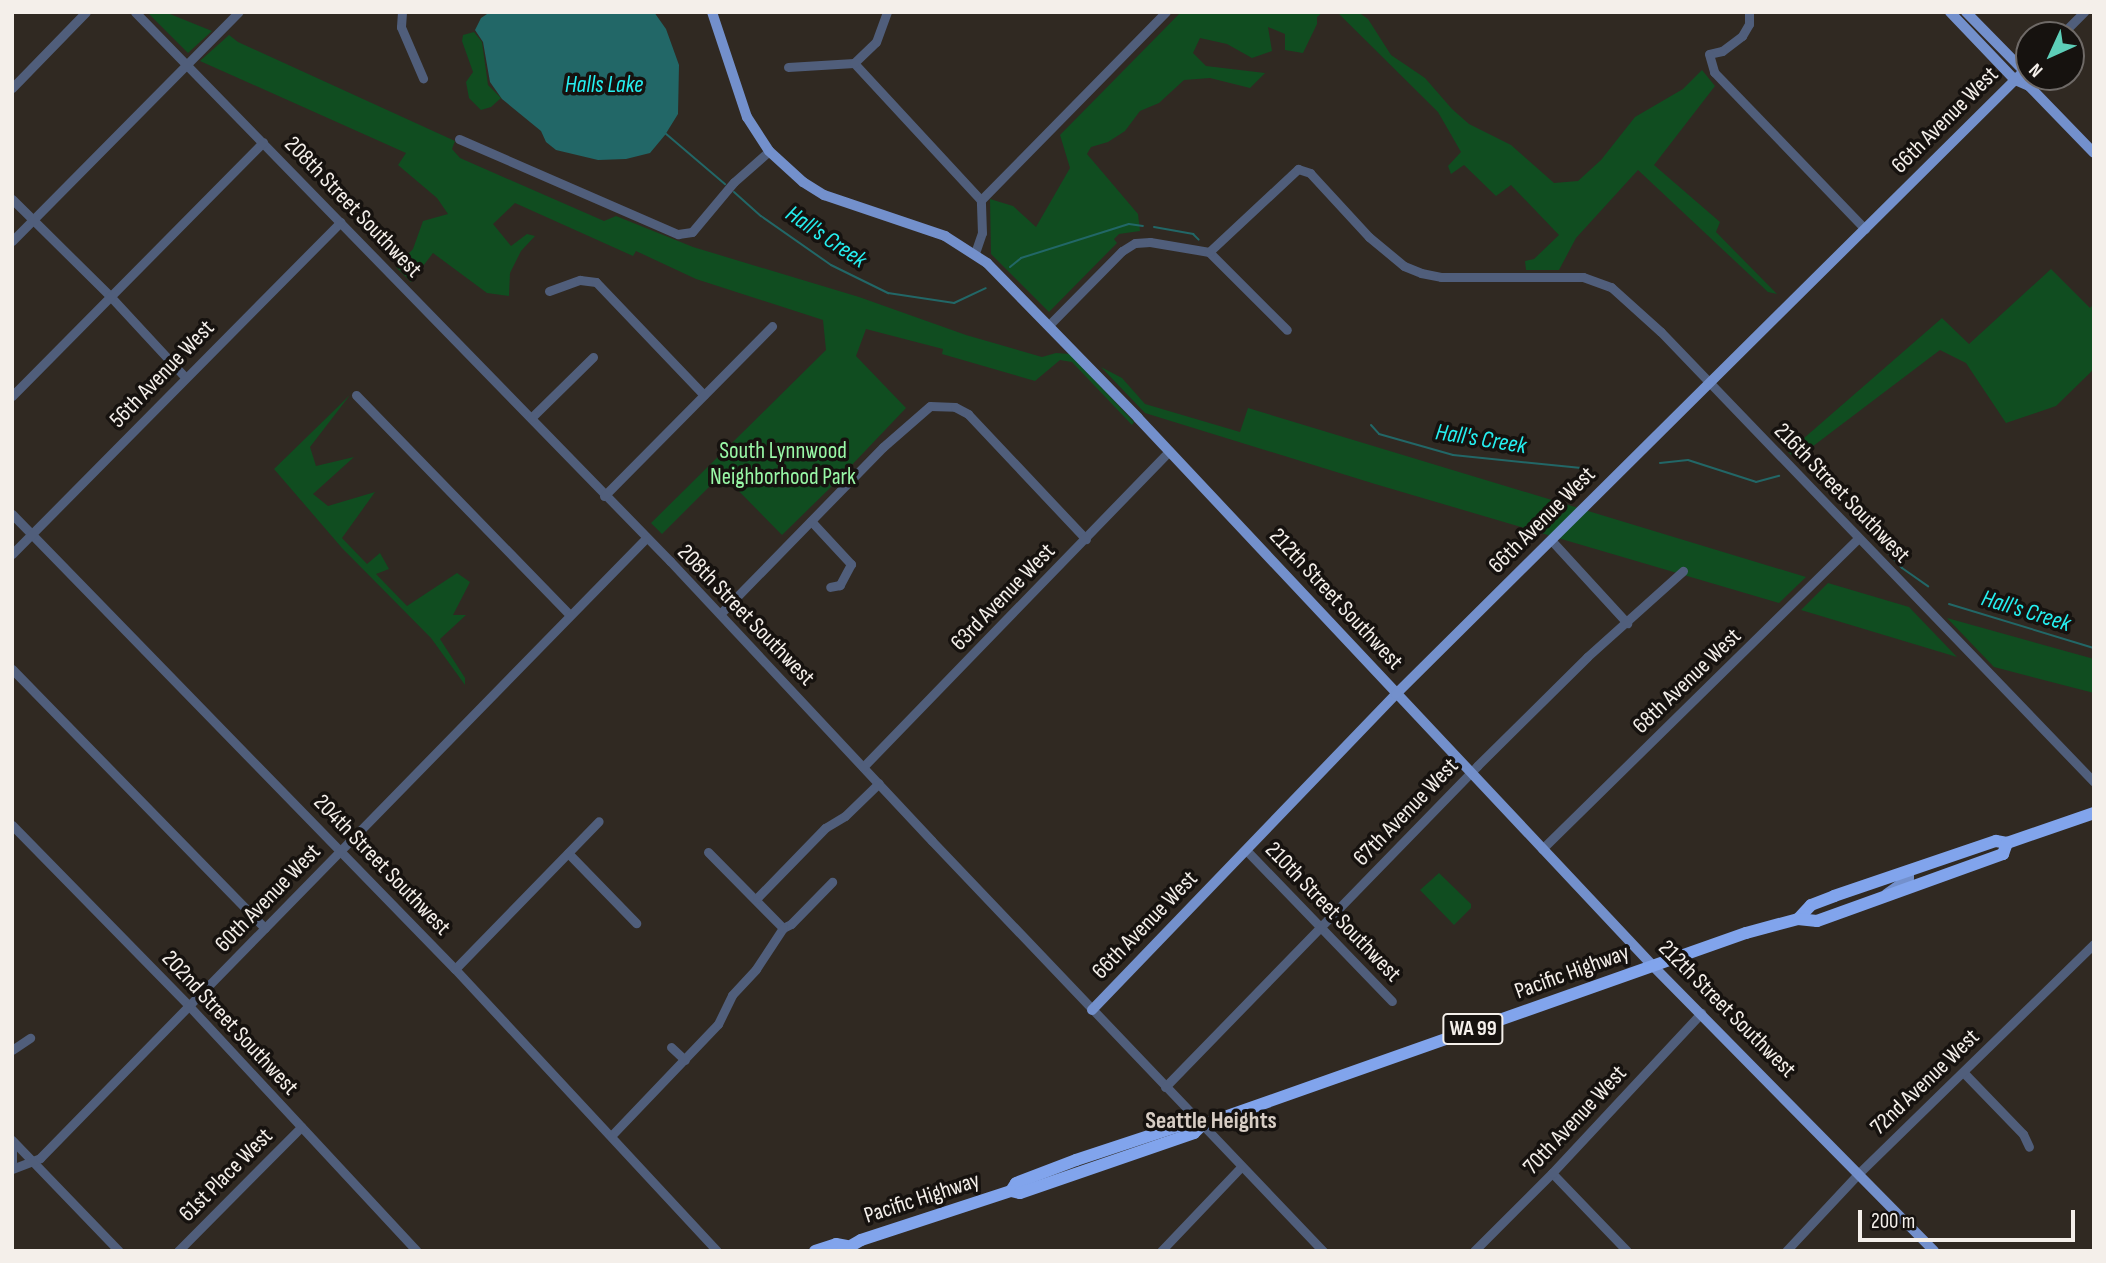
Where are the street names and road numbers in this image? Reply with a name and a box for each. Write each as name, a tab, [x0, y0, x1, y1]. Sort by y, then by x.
street label: 66th Avenue West	[1886, 61, 2004, 179]
street label: 208th Street Southwest	[279, 131, 427, 283]
street label: 56th Avenue West	[104, 314, 220, 434]
street label: 216th Street Southwest	[1768, 417, 1916, 569]
street label: 66th Avenue West	[1483, 461, 1601, 579]
street label: 212th Street Southwest	[1263, 523, 1409, 675]
street label: 63rd Avenue West	[945, 538, 1061, 656]
street label: 208th Street Southwest	[672, 539, 820, 691]
street label: 68th Avenue West	[1627, 623, 1747, 739]
street label: 67th Avenue West	[1348, 752, 1464, 872]
street label: 204th Street Southwest	[308, 789, 456, 941]
street label: 210th Street Southwest	[1259, 836, 1407, 988]
street label: 60th Avenue West	[210, 838, 326, 958]
street label: 66th Avenue West	[1087, 865, 1203, 985]
street label: 212th Street Southwest	[1652, 934, 1802, 1084]
street label: Pacific Highway	[1511, 939, 1633, 1005]
street label: 202nd Street Southwest	[156, 945, 304, 1101]
road number: WA 99	[1442, 1012, 1504, 1046]
street label: 72nd Avenue West	[1865, 1023, 1985, 1141]
street label: 70th Avenue West	[1518, 1060, 1632, 1180]
street label: 61st Place West	[173, 1122, 279, 1228]
street label: Pacific Highway	[861, 1166, 983, 1230]

